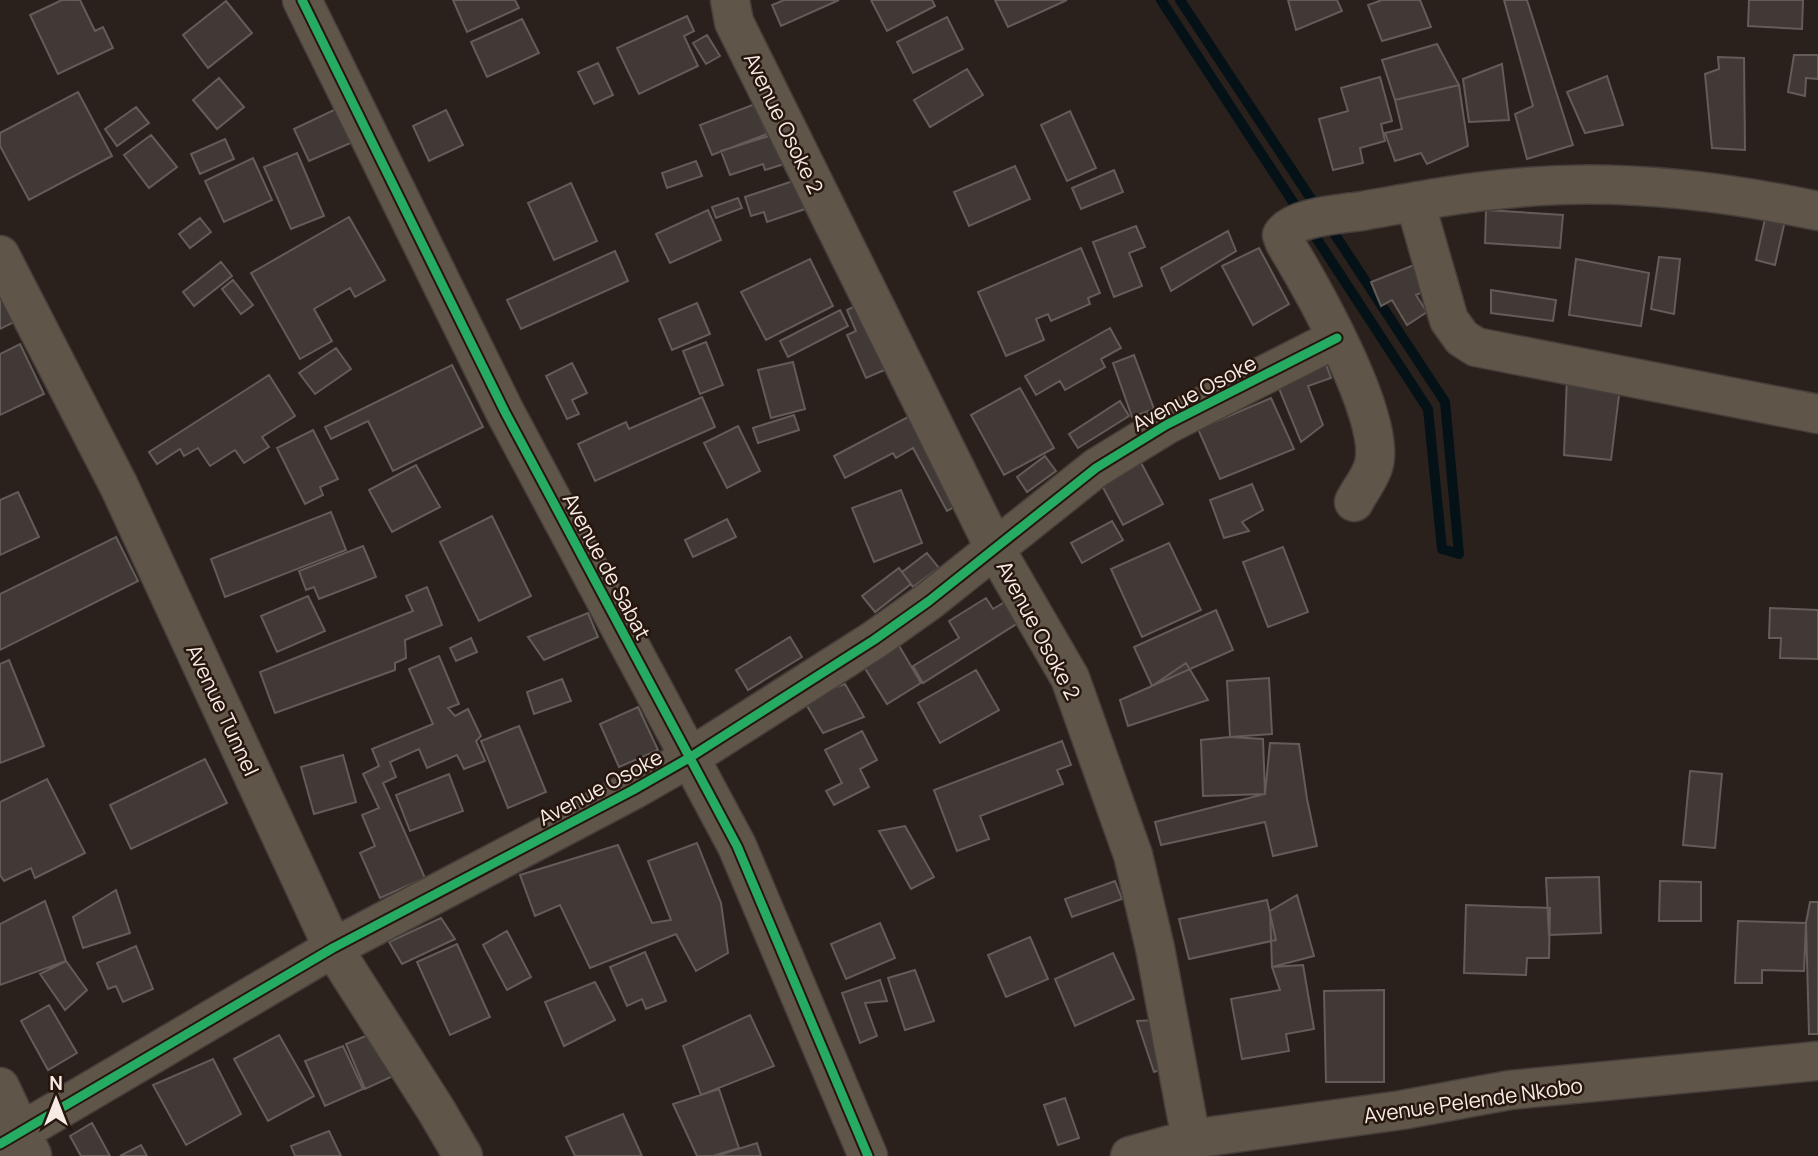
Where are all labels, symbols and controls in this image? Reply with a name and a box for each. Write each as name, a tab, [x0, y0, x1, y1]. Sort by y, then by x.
street label: Avenue Osoke 2	[738, 48, 830, 198]
street label: Avenue Osoke	[1127, 348, 1261, 438]
street label: Avenue de Sabat	[557, 488, 657, 644]
street label: Avenue Osoke 2	[991, 556, 1087, 704]
street label: Avenue Tunnel	[180, 640, 266, 780]
street label: Avenue Osoke	[533, 742, 667, 832]
north arrow	[21, 1065, 91, 1135]
text: N	[49, 1070, 63, 1096]
street label: Avenue Pelende Nkobo	[1362, 1071, 1584, 1129]

